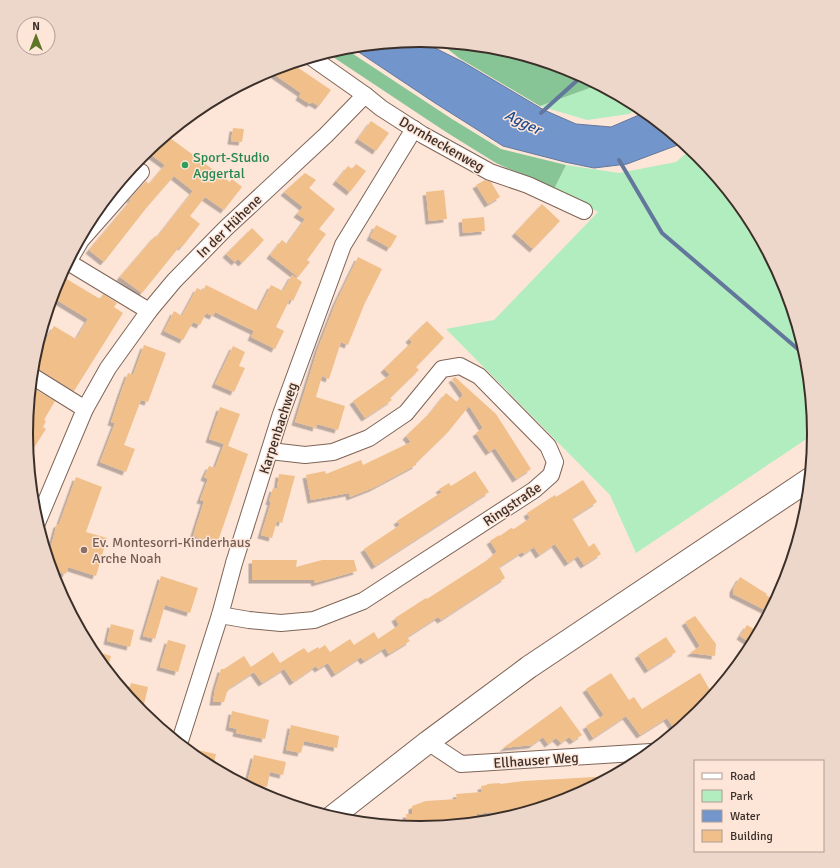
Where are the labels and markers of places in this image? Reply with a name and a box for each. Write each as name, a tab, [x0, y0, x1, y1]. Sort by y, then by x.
place label: Sport-Studio Aggertal	[193, 149, 270, 182]
marker: Sport-Studio Aggertal	[180, 160, 190, 170]
place label: Ev. Montesorri-Kinderhaus Arche Noah	[92, 534, 251, 567]
marker: Ev. Montesorri-Kinderhaus Arche Noah	[79, 545, 89, 555]

